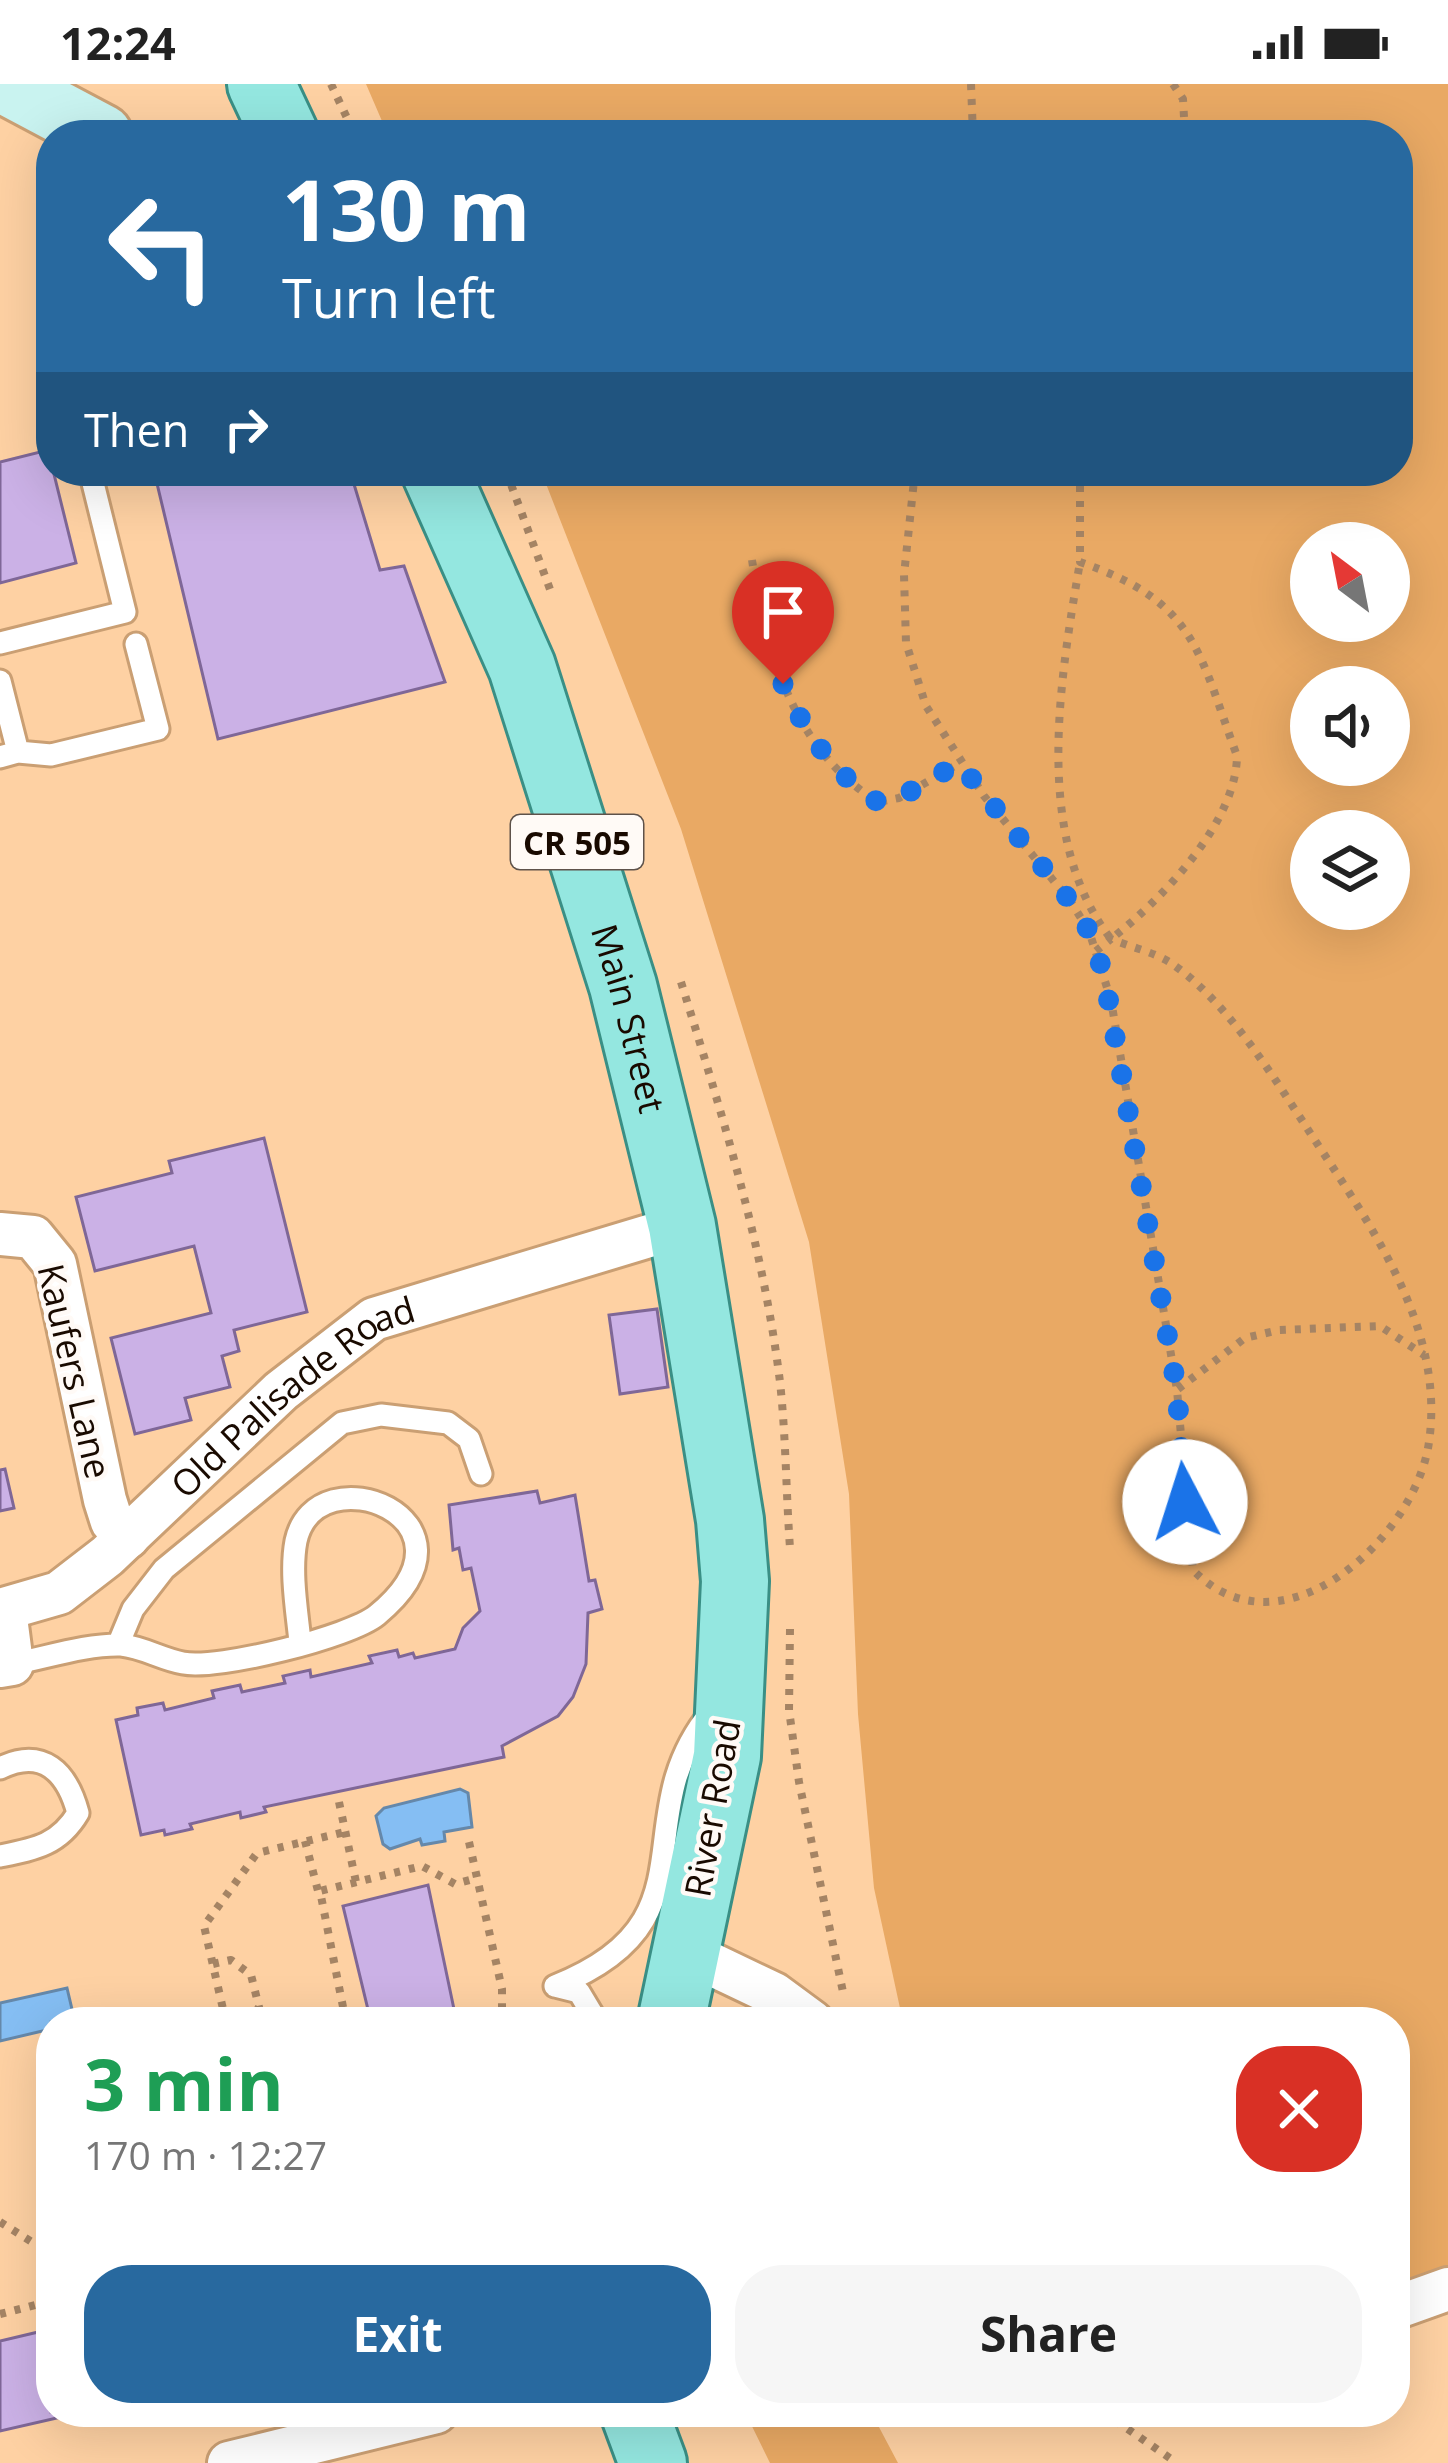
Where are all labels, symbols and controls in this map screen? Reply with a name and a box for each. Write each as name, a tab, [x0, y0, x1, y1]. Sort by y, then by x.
text: 12:24	[60, 12, 176, 73]
text: 130 m	[282, 151, 530, 266]
icon: left	[84, 168, 240, 324]
text: Turn left	[282, 260, 495, 334]
icon: right	[213, 396, 279, 462]
text: Then	[84, 399, 189, 460]
north arrow	[1290, 522, 1410, 642]
map controls	[1290, 522, 1410, 930]
pin	[732, 561, 834, 684]
icon: arrive	[750, 579, 816, 645]
button: sound	[1290, 666, 1410, 786]
button: layers	[1290, 810, 1410, 930]
road number: CR 505	[511, 815, 643, 869]
street label: Main Street	[580, 918, 678, 1118]
street label: Kaufers Lane	[27, 1259, 123, 1483]
street label: Old Palisade Road	[159, 1284, 420, 1508]
position arrow	[1122, 1439, 1248, 1565]
street label: River Road	[672, 1715, 752, 1901]
text: 3 min	[84, 2034, 284, 2132]
button: close	[1236, 2046, 1362, 2172]
text: 170 m · 12:27	[84, 2128, 327, 2181]
button: Exit	[84, 2265, 711, 2403]
button: Share	[735, 2265, 1362, 2403]

